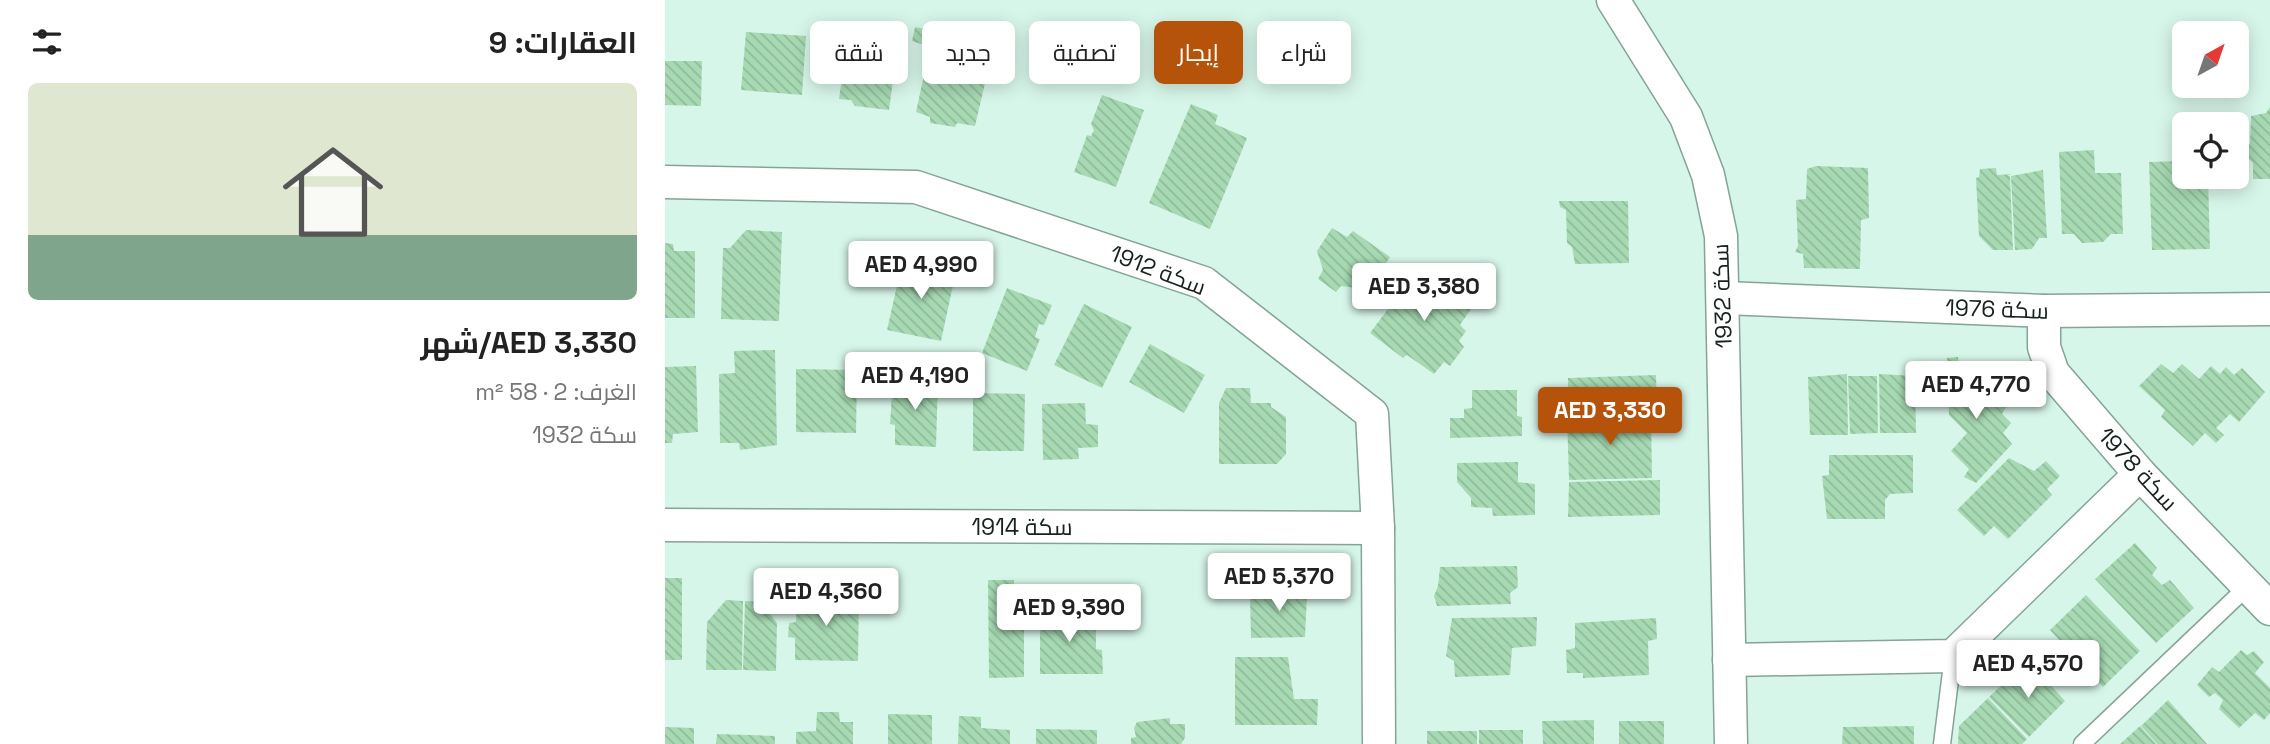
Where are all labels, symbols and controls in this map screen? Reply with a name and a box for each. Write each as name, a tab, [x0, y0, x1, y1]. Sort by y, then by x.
chip: شقة	[810, 21, 908, 84]
chip: جديد	[922, 21, 1015, 84]
chip: تصفية	[1029, 21, 1140, 84]
chip: إيجار	[1154, 21, 1243, 84]
chip: شراء	[1257, 21, 1351, 84]
north arrow	[2172, 21, 2249, 98]
map controls	[2172, 21, 2249, 189]
icon: filters	[28, 23, 66, 61]
text: العقارات: 9	[489, 23, 637, 62]
button: locate	[2172, 112, 2249, 189]
icon: home	[270, 129, 396, 255]
street label: سكة 1912	[1106, 238, 1210, 302]
pin: AED 4,990	[841, 242, 1001, 301]
street label: سكة 1932	[1705, 243, 1739, 349]
text: AED 4,990	[864, 249, 978, 279]
pin: AED 3,380	[1344, 264, 1504, 323]
text: AED 3,380	[1368, 271, 1480, 301]
street label: سكة 1976	[1945, 292, 2049, 326]
text: AED 3,330/شهر	[420, 323, 637, 362]
pin: AED 4,190	[835, 352, 995, 412]
text: AED 4,190	[861, 360, 969, 390]
pin: AED 4,770	[1896, 362, 2056, 421]
text: AED 4,770	[1921, 369, 2031, 399]
text: الغرف: 2 · 58 m²	[475, 377, 637, 407]
pin: AED 3,330	[1530, 388, 1690, 447]
text: AED 3,330	[1554, 395, 1666, 425]
text: سكة 1932	[532, 420, 637, 450]
street label: سكة 1978	[2092, 421, 2184, 517]
street label: سكة 1914	[971, 512, 1073, 542]
pin: AED 5,370	[1199, 554, 1359, 613]
text: AED 5,370	[1224, 561, 1334, 591]
pin: AED 4,360	[746, 568, 906, 628]
text: AED 4,360	[770, 576, 882, 606]
pin: AED 9,390	[989, 584, 1149, 644]
text: AED 9,390	[1013, 592, 1125, 622]
pin: AED 4,570	[1948, 640, 2108, 700]
text: AED 4,570	[1973, 648, 2083, 678]

